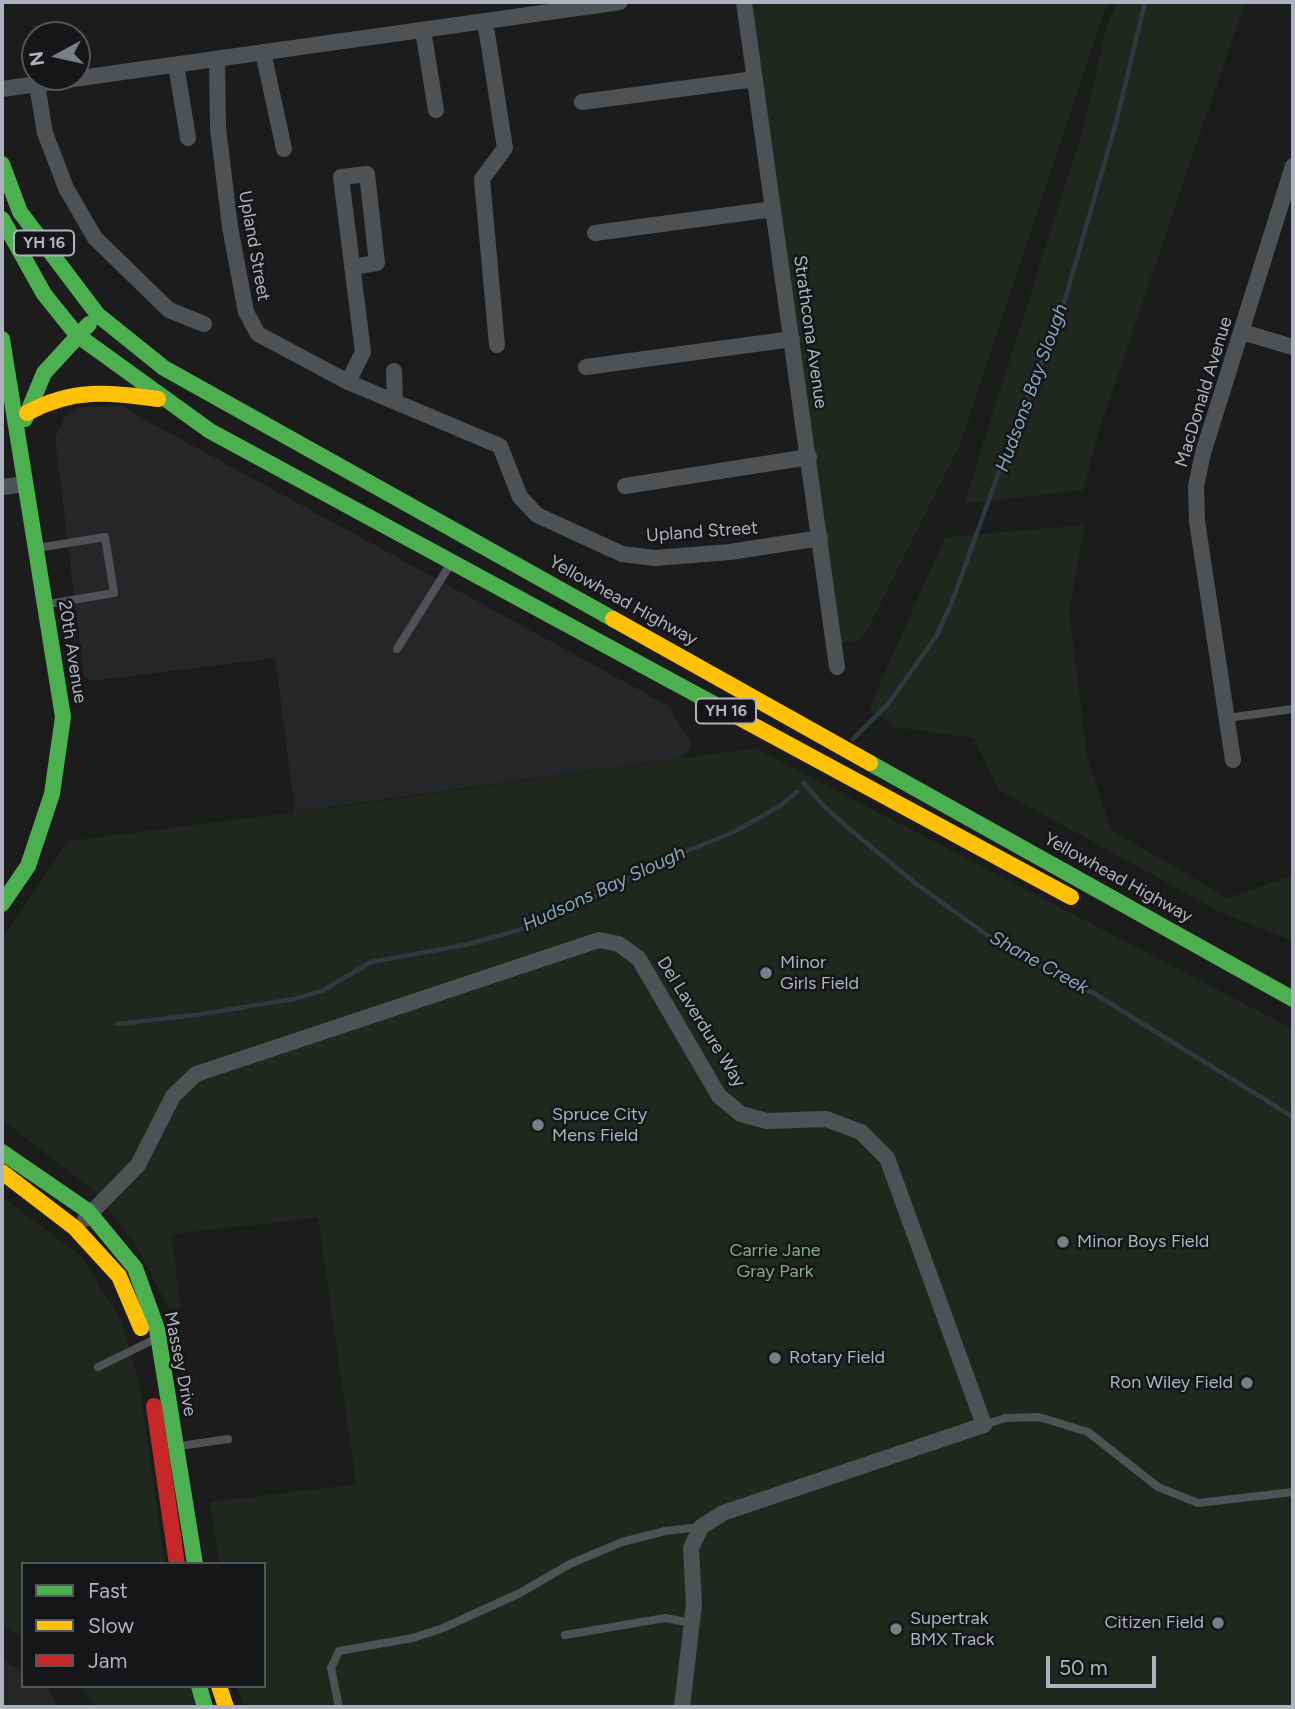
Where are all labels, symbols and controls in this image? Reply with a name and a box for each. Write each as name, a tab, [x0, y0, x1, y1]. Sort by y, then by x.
north arrow	[21, 21, 91, 91]
text: N	[24, 50, 49, 68]
street label: Upland Street	[234, 189, 274, 303]
road number: YH 16	[14, 230, 74, 256]
street label: Strathcona Avenue	[789, 254, 831, 410]
water label: Hudsons Bay Slough	[991, 301, 1073, 475]
street label: MacDonald Avenue	[1171, 314, 1237, 470]
street label: Upland Street	[645, 517, 759, 547]
street label: Yellowhead Highway	[545, 551, 701, 651]
street label: 20th Avenue	[53, 599, 91, 705]
road number: YH 16	[696, 698, 756, 724]
street label: Yellowhead Highway	[1040, 828, 1196, 928]
water label: Hudsons Bay Slough	[519, 841, 689, 937]
water label: Shane Creek	[986, 927, 1092, 999]
place label: Minor Girls Field	[780, 952, 859, 995]
street label: Del Laverdure Way	[652, 953, 750, 1091]
marker: Minor Girls Field	[758, 965, 774, 981]
place label: Spruce City Mens Field	[552, 1104, 647, 1146]
marker: Spruce City Mens Field	[530, 1117, 546, 1133]
place label: Minor Boys Field	[1077, 1231, 1209, 1253]
marker: Minor Boys Field	[1055, 1234, 1071, 1250]
park label: Carrie Jane Gray Park	[729, 1240, 821, 1282]
street label: Massey Drive	[159, 1310, 201, 1418]
place label: Rotary Field	[789, 1347, 885, 1369]
marker: Rotary Field	[767, 1350, 783, 1366]
place label: Ron Wiley Field	[1110, 1372, 1233, 1394]
marker: Ron Wiley Field	[1239, 1375, 1255, 1391]
legend	[21, 1562, 266, 1688]
text: Fast	[88, 1578, 128, 1603]
place label: Supertrak BMX Track	[910, 1608, 995, 1650]
place label: Citizen Field	[1104, 1612, 1204, 1634]
text: Slow	[88, 1613, 134, 1638]
marker: Citizen Field	[1210, 1615, 1226, 1631]
marker: Supertrak BMX Track	[888, 1621, 904, 1637]
scale bar	[1050, 1642, 1160, 1686]
text: Jam	[88, 1648, 127, 1673]
text: 50 m	[1059, 1655, 1108, 1680]

